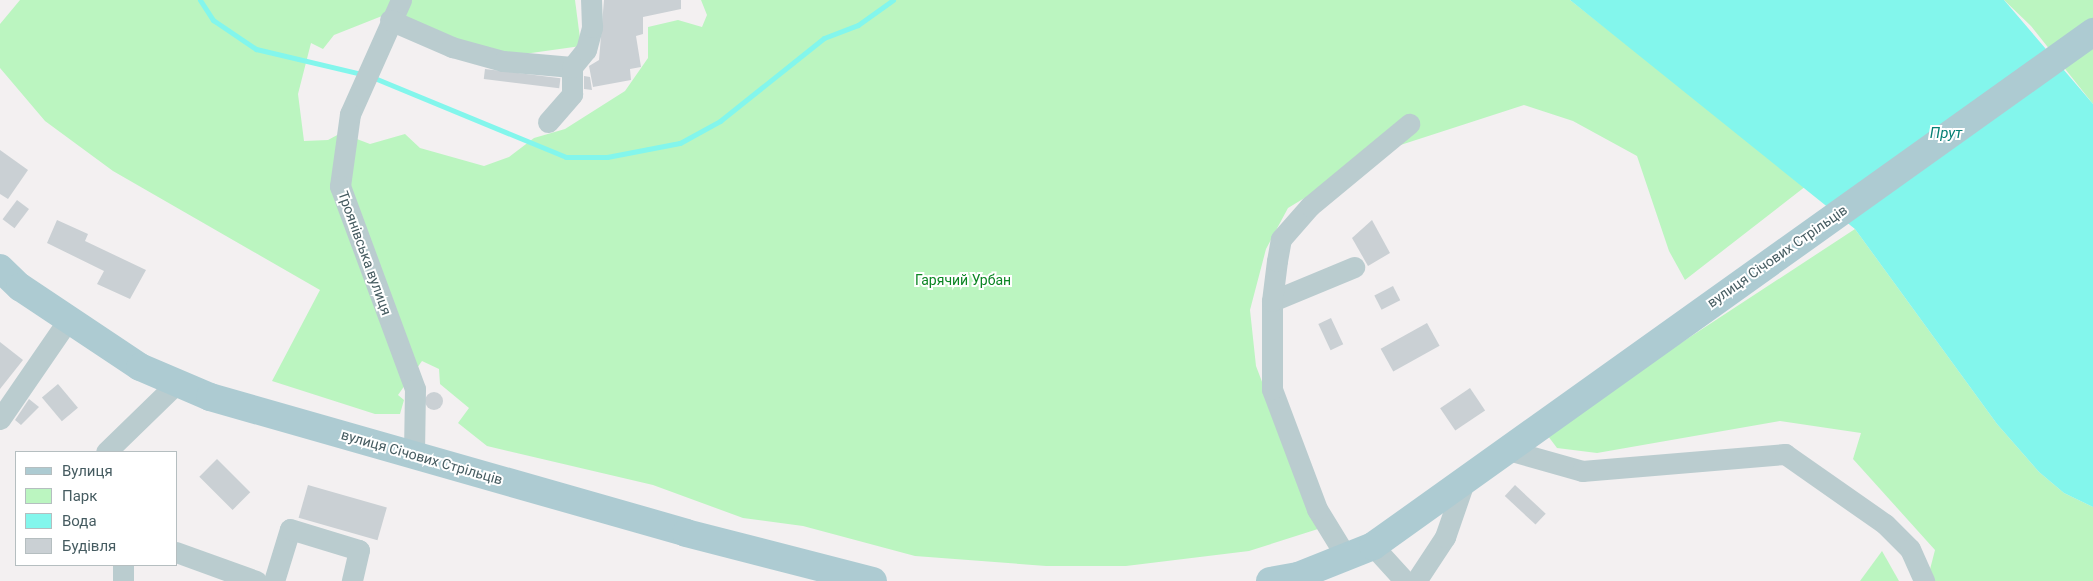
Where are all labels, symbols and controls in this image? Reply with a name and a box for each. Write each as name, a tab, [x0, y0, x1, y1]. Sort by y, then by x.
water label: Прут	[1930, 125, 1962, 143]
street label: Троянівська вулиця	[335, 189, 395, 317]
street label: вулиця Січових Стрільців	[1704, 201, 1850, 311]
park label: Гарячий Урбан	[915, 272, 1011, 288]
street label: вулиця Січових Стрільців	[339, 426, 505, 488]
legend	[15, 451, 178, 566]
text: Вулиця	[62, 462, 113, 480]
text: Парк	[62, 487, 97, 505]
text: Вода	[62, 512, 97, 530]
text: Будівля	[62, 537, 116, 555]

